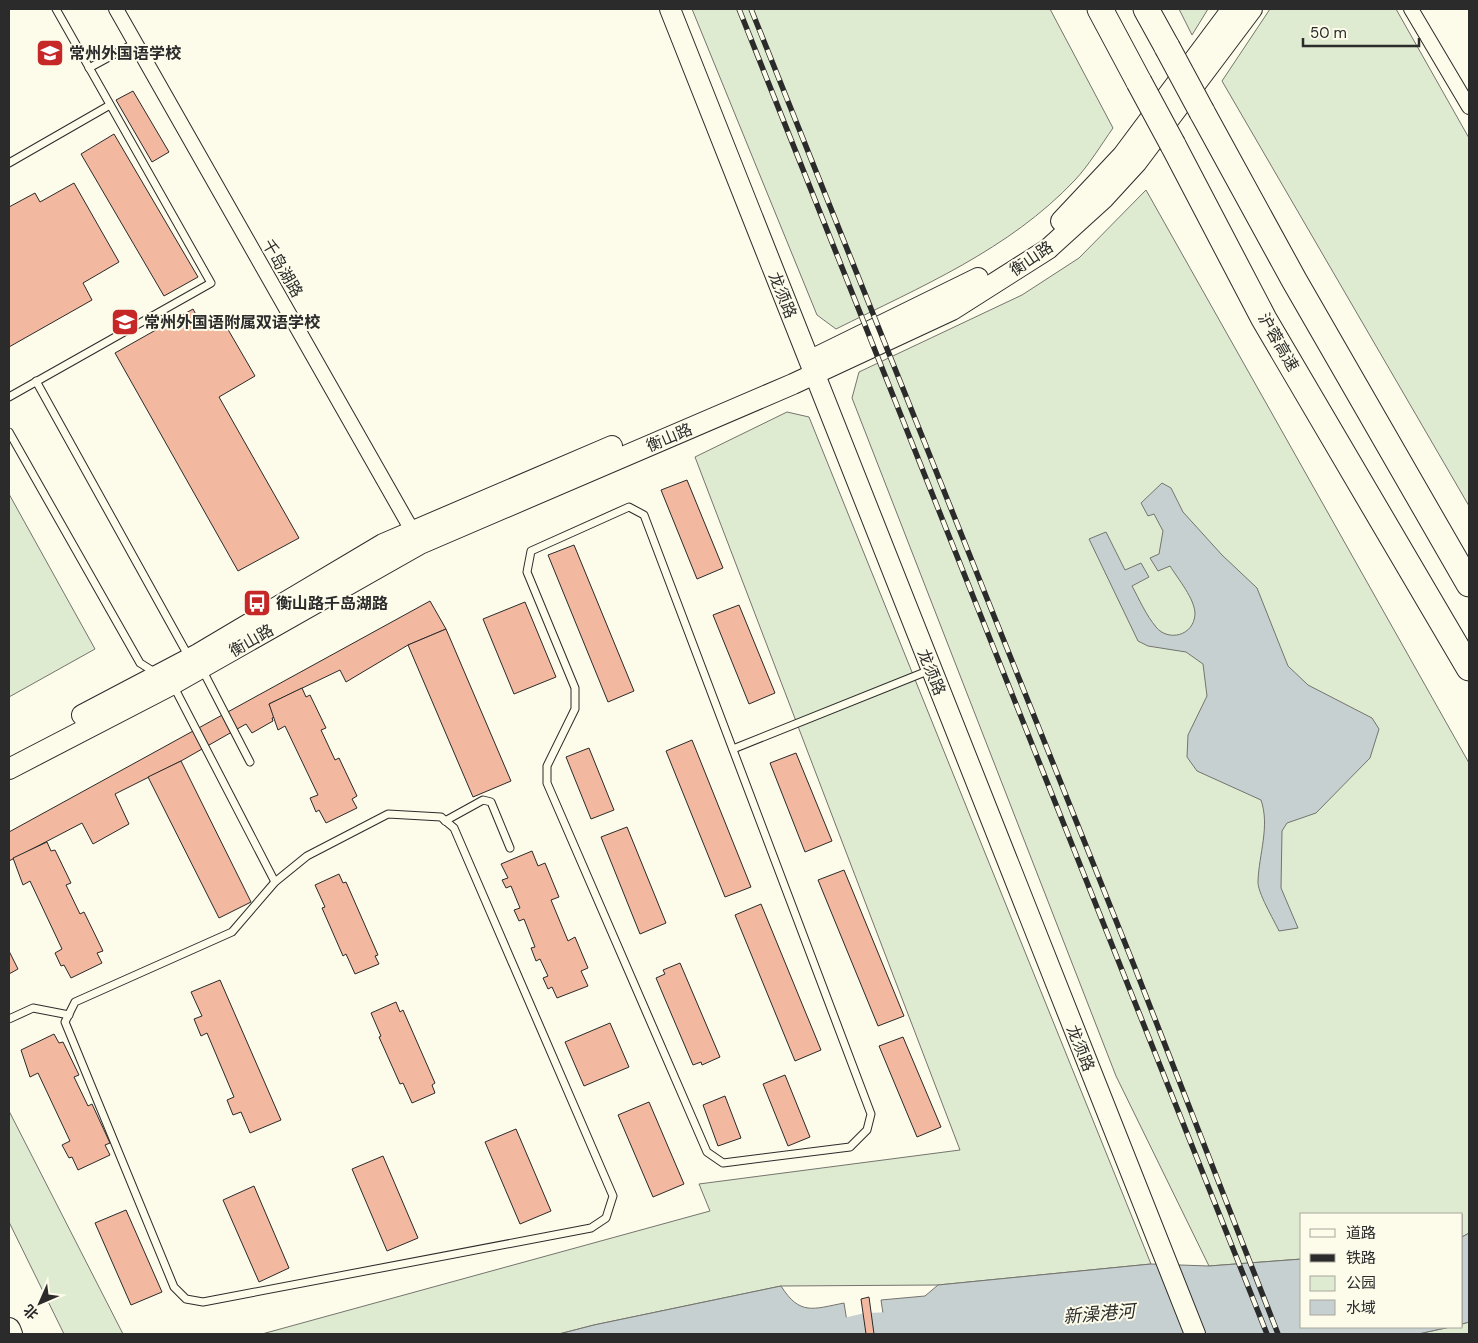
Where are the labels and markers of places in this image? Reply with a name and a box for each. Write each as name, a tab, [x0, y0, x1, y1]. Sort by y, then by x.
school or university icon: 常州外国语学校	[35, 38, 65, 68]
place label: 常州外国语学校	[69, 43, 182, 64]
school or university icon: 常州外国语附属双语学校	[110, 307, 140, 337]
place label: 常州外国语附属双语学校	[144, 312, 321, 333]
bus stop icon: 衡山路千岛湖路	[242, 588, 272, 618]
place label: 衡山路千岛湖路	[276, 593, 388, 614]

